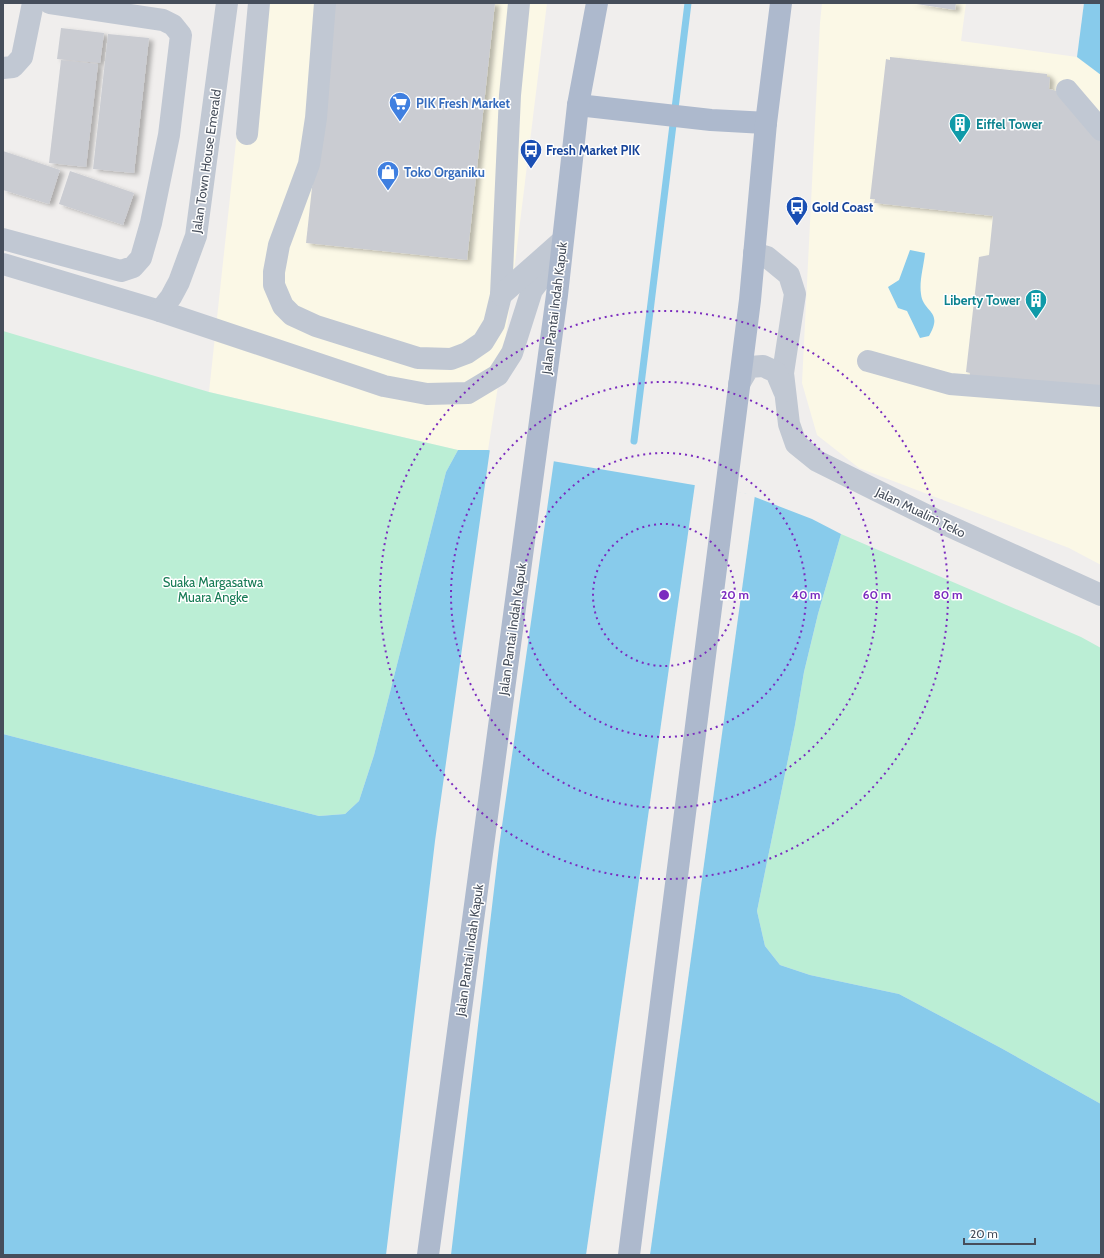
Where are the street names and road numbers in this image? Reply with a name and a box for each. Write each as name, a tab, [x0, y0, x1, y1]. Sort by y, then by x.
street label: Jalan Town House Emerald	[188, 88, 224, 235]
street label: Jalan Pantai Indah Kapuk	[538, 241, 570, 376]
street label: Jalan Mualim Teko	[873, 483, 968, 541]
street label: Jalan Pantai Indah Kapuk	[495, 562, 529, 697]
street label: Jalan Pantai Indah Kapuk	[452, 883, 486, 1018]

